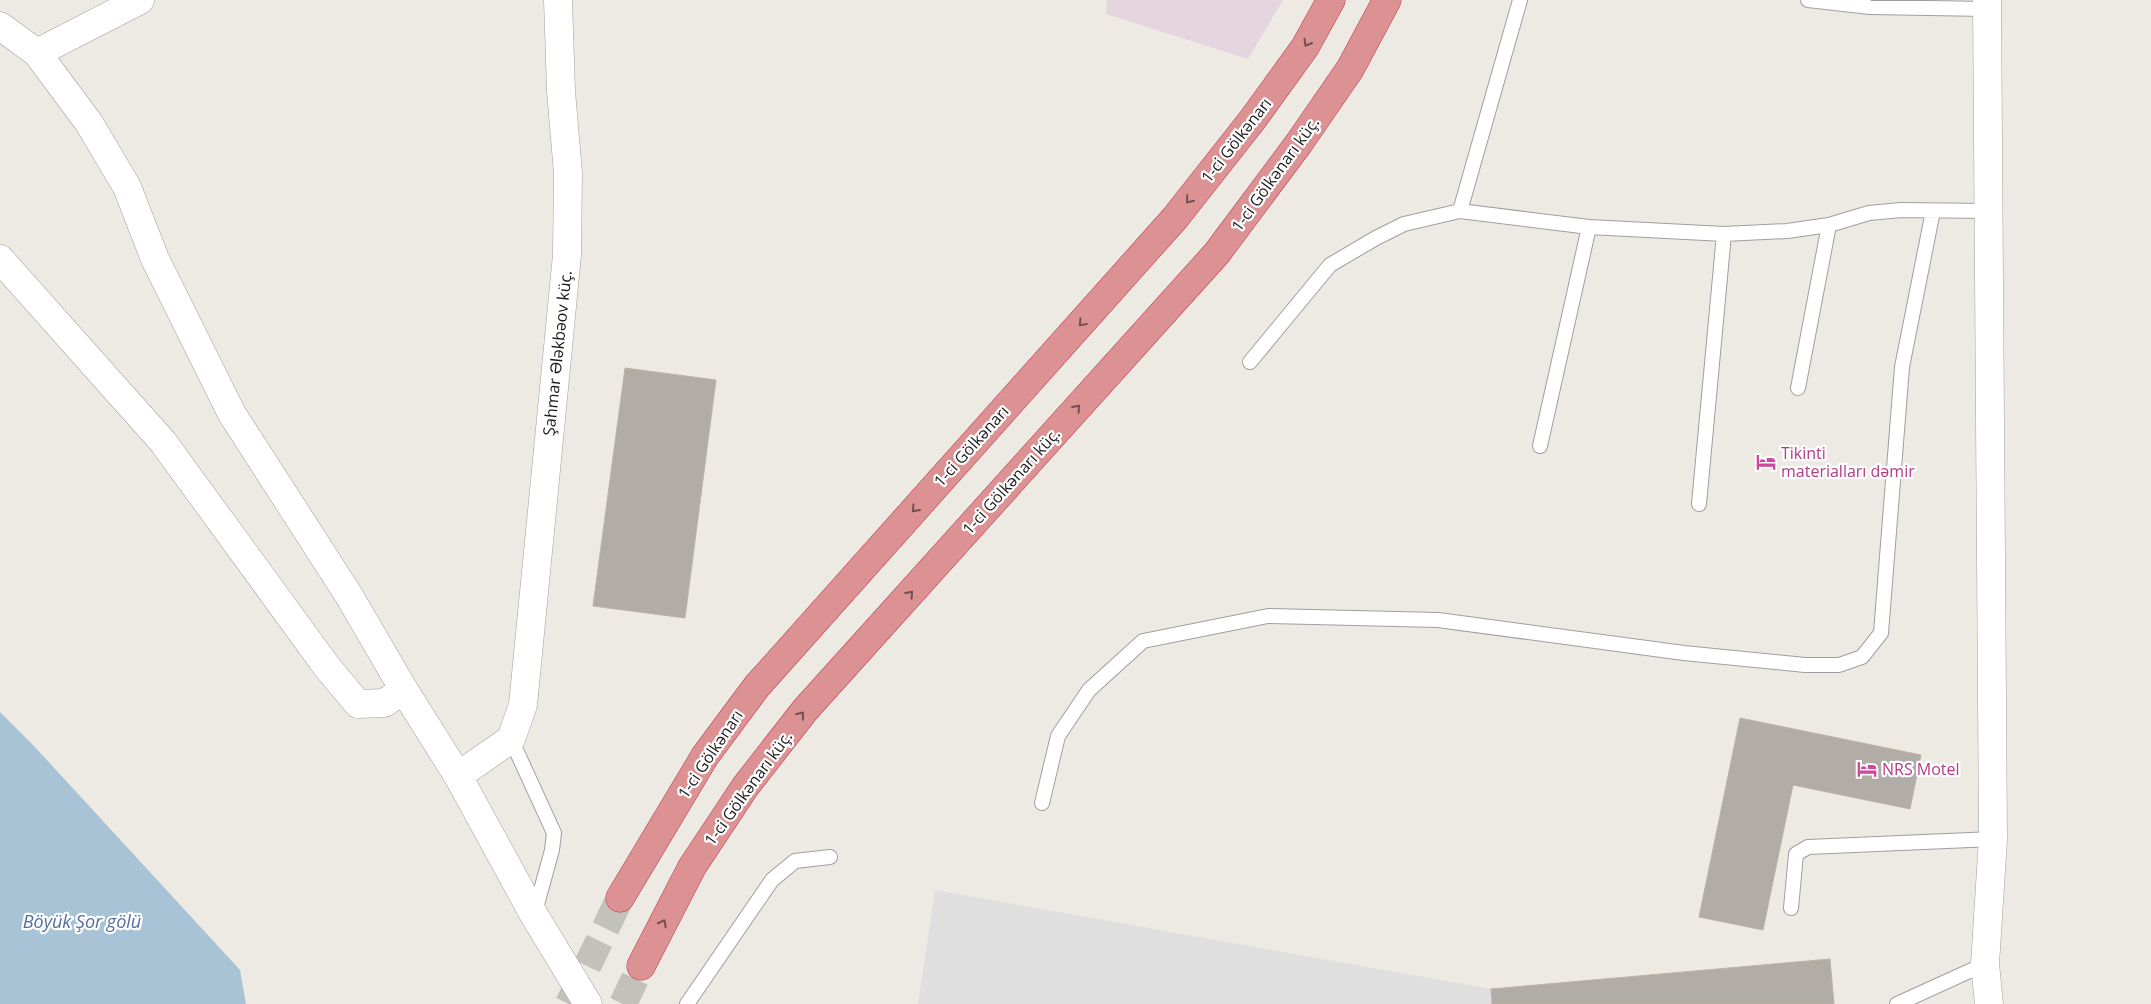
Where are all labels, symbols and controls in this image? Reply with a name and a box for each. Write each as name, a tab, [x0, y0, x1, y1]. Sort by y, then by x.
one-way arrow	[1304, 37, 1314, 46]
street label: 1-ci Gölkənarı	[1196, 93, 1276, 187]
street label: 1-ci Gölkənarı küç.	[1226, 112, 1324, 236]
one-way arrow	[1185, 195, 1194, 204]
street label: Şahmar Ələkbəov küç.	[537, 269, 577, 437]
one-way arrow	[1078, 317, 1087, 326]
street label: 1-ci Gölkənarı	[929, 401, 1013, 491]
one-way arrow	[1071, 405, 1080, 414]
street label: 1-ci Gölkənarı küç.	[957, 423, 1065, 539]
place label: Tikinti materialları dəmir	[1781, 442, 1915, 482]
hotel icon: Tikinti materialları dəmir	[1755, 451, 1777, 473]
one-way arrow	[912, 504, 921, 513]
one-way arrow	[904, 590, 913, 599]
street label: 1-ci Gölkənarı	[672, 706, 748, 802]
one-way arrow	[796, 712, 804, 721]
street label: 1-ci Gölkənarı küç.	[699, 726, 797, 850]
hotel icon: NRS Motel	[1856, 758, 1878, 780]
place label: NRS Motel	[1882, 758, 1960, 780]
water label: Böyük Şor gölü	[23, 909, 141, 933]
one-way arrow	[657, 919, 667, 928]

